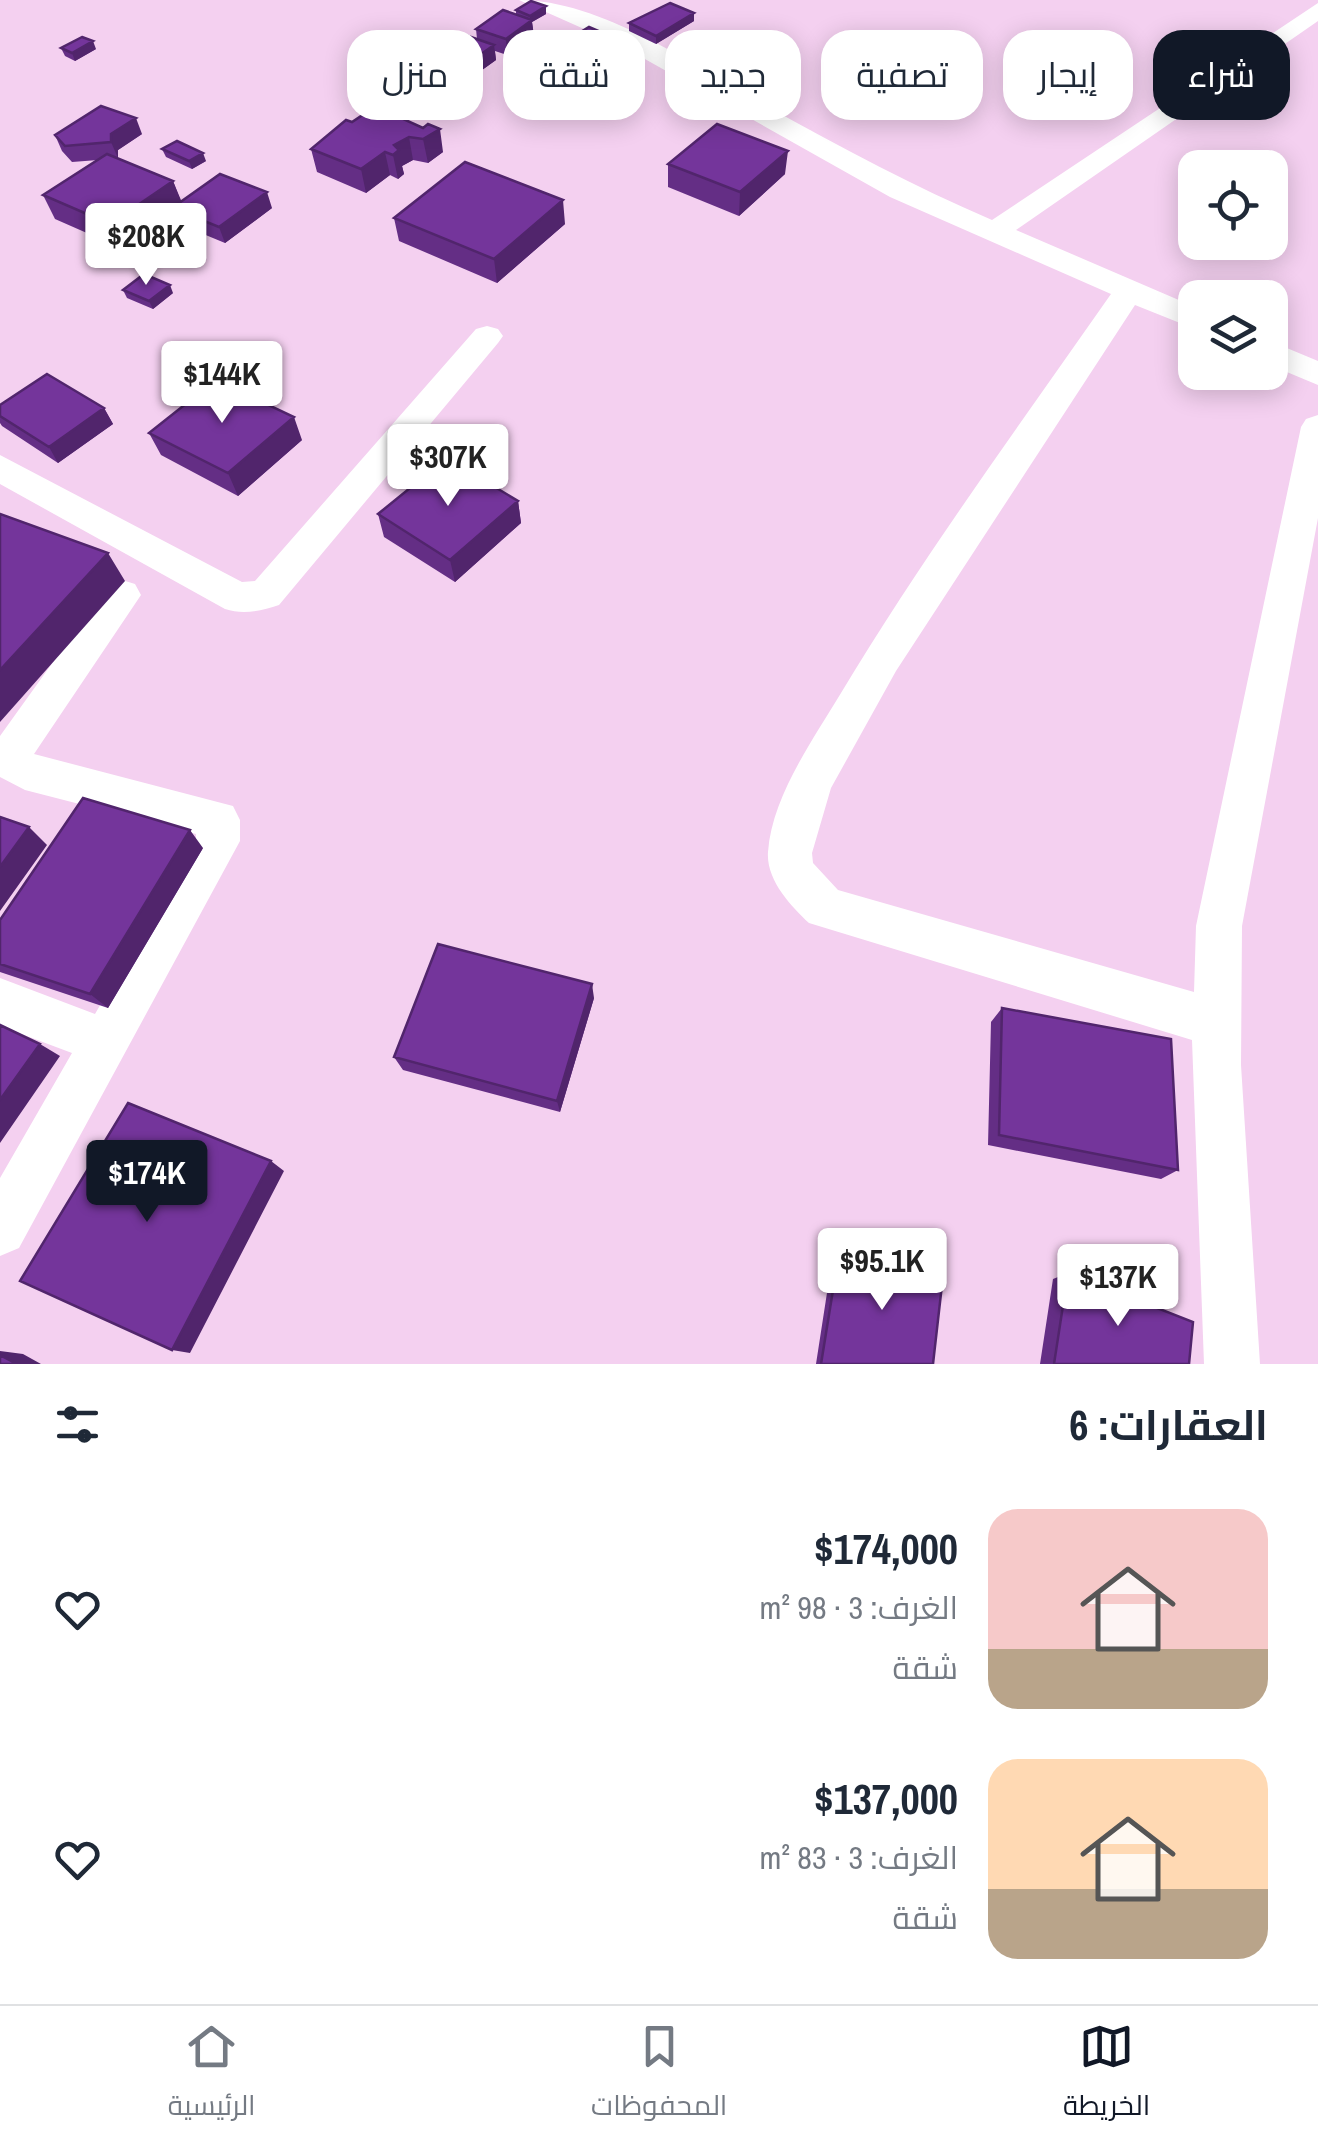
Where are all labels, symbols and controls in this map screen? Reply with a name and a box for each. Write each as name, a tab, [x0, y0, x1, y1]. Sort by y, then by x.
chip: منزل	[347, 30, 483, 120]
chip: شقة	[503, 30, 645, 120]
chip: جديد	[665, 30, 801, 120]
chip: تصفية	[821, 30, 983, 120]
chip: إيجار	[1003, 30, 1133, 120]
chip: شراء	[1153, 30, 1290, 120]
map controls	[1178, 150, 1288, 390]
button: locate	[1178, 150, 1288, 260]
pin: $208K	[76, 203, 216, 288]
text: $208K	[107, 214, 185, 257]
button: layers	[1178, 280, 1288, 390]
pin: $144K	[152, 341, 292, 426]
text: $144K	[183, 352, 261, 395]
pin: $307K	[378, 424, 518, 509]
text: $307K	[409, 435, 487, 478]
pin: $174K	[77, 1140, 217, 1225]
text: $174K	[108, 1151, 186, 1194]
pin: $95.1K	[801, 1228, 963, 1313]
text: $95.1K	[840, 1239, 924, 1282]
pin: $137K	[1048, 1244, 1188, 1329]
text: $137K	[1079, 1255, 1157, 1298]
icon: filters	[50, 1397, 105, 1452]
text: العقارات: 6	[1069, 1397, 1268, 1453]
text: $174,000	[814, 1521, 958, 1577]
icon: home	[1068, 1549, 1188, 1669]
icon: heart	[50, 1582, 105, 1637]
text: الغرف: 3 · 98 m²	[759, 1586, 958, 1629]
text: شقة	[893, 1646, 958, 1689]
text: $137,000	[814, 1771, 958, 1827]
icon: home	[1068, 1799, 1188, 1919]
icon: heart	[50, 1832, 105, 1887]
text: الغرف: 3 · 83 m²	[759, 1836, 958, 1879]
text: شقة	[893, 1896, 958, 1939]
tab: الرئيسية	[168, 2019, 256, 2131]
tab: المحفوظات	[591, 2019, 727, 2131]
tab: الخريطة	[1063, 2019, 1150, 2131]

